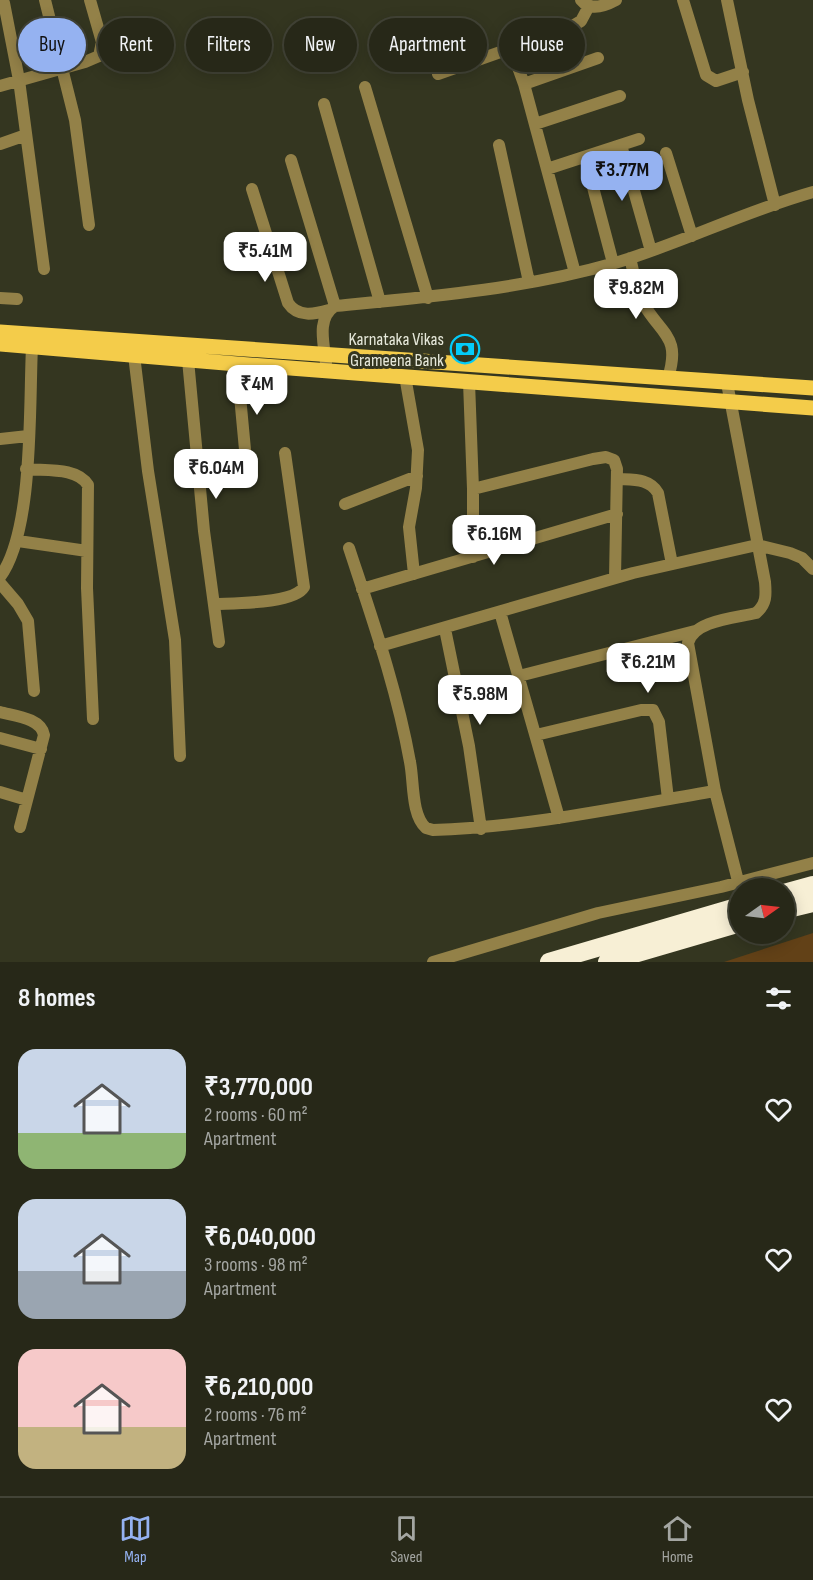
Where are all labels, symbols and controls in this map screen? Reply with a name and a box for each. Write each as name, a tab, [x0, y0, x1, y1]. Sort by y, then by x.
chip: Buy	[18, 18, 86, 72]
chip: Rent	[98, 18, 174, 72]
chip: Filters	[186, 18, 272, 72]
chip: New	[284, 18, 357, 72]
chip: Apartment	[369, 18, 487, 72]
chip: House	[499, 18, 585, 72]
pin: ₹3.77M	[573, 151, 671, 202]
text: ₹3.77M	[595, 158, 649, 182]
pin: ₹5.41M	[216, 232, 314, 283]
text: ₹5.41M	[238, 239, 292, 263]
pin: ₹9.82M	[587, 269, 685, 320]
text: ₹9.82M	[608, 276, 664, 300]
place label: Karnataka Vikas Grameena Bank	[349, 329, 444, 371]
bank icon: Karnataka Vikas Grameena Bank	[449, 333, 481, 365]
pin: ₹4M	[228, 365, 286, 416]
text: ₹4M	[240, 372, 274, 396]
pin: ₹6.04M	[167, 449, 265, 500]
text: ₹6.04M	[188, 456, 244, 480]
pin: ₹6.16M	[445, 515, 543, 566]
text: ₹6.16M	[466, 522, 522, 546]
pin: ₹6.21M	[599, 643, 697, 694]
text: ₹6.21M	[621, 650, 675, 674]
pin: ₹5.98M	[431, 675, 529, 726]
text: ₹5.98M	[452, 682, 508, 706]
north arrow	[729, 878, 795, 944]
map controls	[729, 878, 795, 944]
icon: filters	[762, 982, 795, 1015]
text: 8 homes	[18, 983, 96, 1014]
text: ₹3,770,000	[204, 1072, 313, 1103]
icon: home	[66, 1073, 138, 1145]
icon: heart	[762, 1093, 795, 1126]
text: 2 rooms · 60 m²	[204, 1103, 308, 1127]
text: Apartment	[204, 1127, 277, 1151]
text: ₹6,040,000	[204, 1222, 316, 1253]
icon: home	[66, 1223, 138, 1295]
icon: heart	[762, 1243, 795, 1276]
text: 3 rooms · 98 m²	[204, 1253, 308, 1277]
text: Apartment	[204, 1277, 277, 1301]
text: ₹6,210,000	[204, 1372, 313, 1403]
icon: home	[66, 1373, 138, 1445]
icon: heart	[762, 1393, 795, 1426]
text: 2 rooms · 76 m²	[204, 1403, 307, 1427]
text: Apartment	[204, 1427, 277, 1451]
tab: Map	[119, 1512, 152, 1567]
tab: Saved	[390, 1512, 423, 1567]
tab: Home	[661, 1512, 694, 1567]

